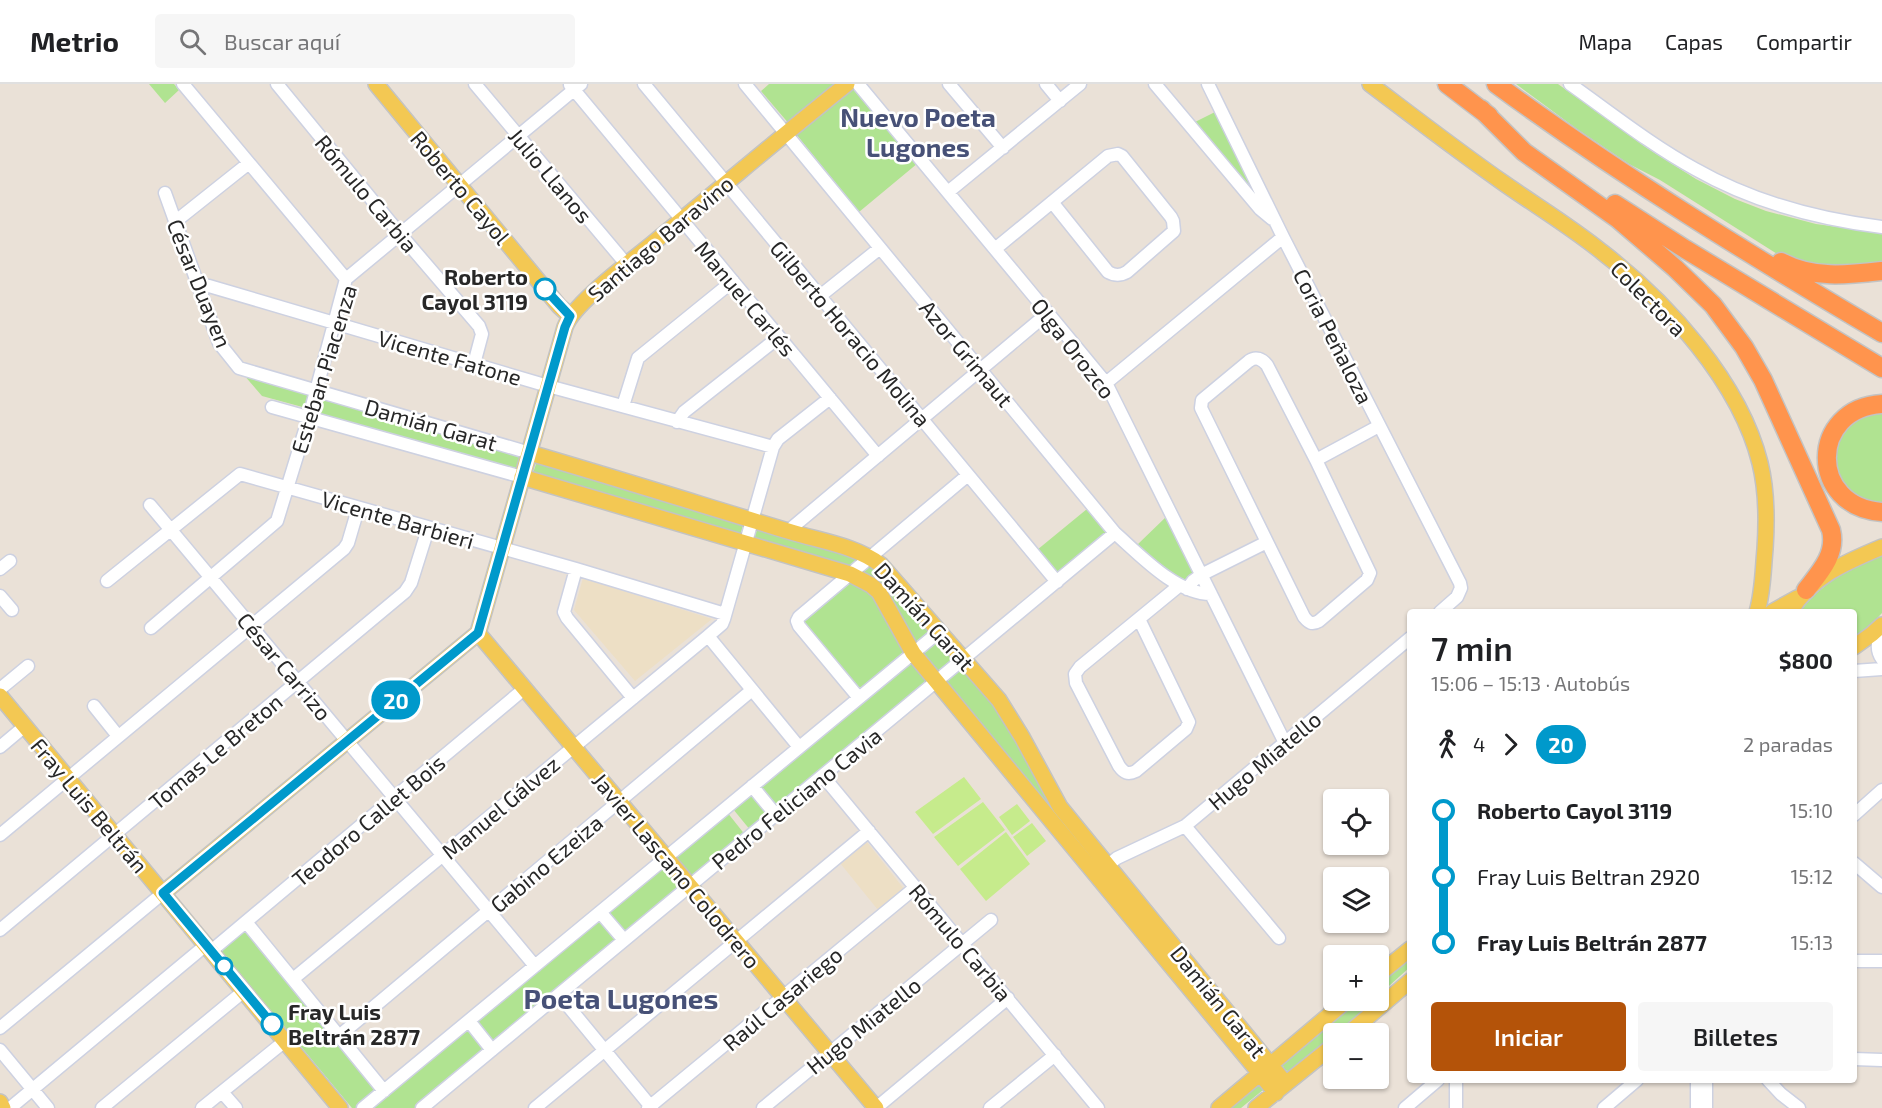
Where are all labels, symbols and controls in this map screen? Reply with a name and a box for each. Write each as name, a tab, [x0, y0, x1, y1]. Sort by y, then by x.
search box	[155, 14, 575, 68]
text: Metrio	[30, 24, 119, 58]
icon: search	[176, 25, 209, 58]
text: Buscar aquí	[224, 28, 340, 54]
text: Mapa	[1578, 29, 1632, 54]
text: Capas	[1665, 29, 1723, 54]
text: Compartir	[1756, 29, 1852, 54]
district label: Nuevo Poeta Lugones	[840, 101, 996, 162]
street label: Julio Llanos	[504, 122, 598, 228]
street label: Roberto Cayol	[406, 125, 516, 249]
street label: Rómulo Carbia	[310, 129, 424, 257]
street label: Santiago Baravino	[582, 170, 738, 306]
street label: César Duayen	[162, 215, 238, 351]
street label: Manuel Carlés	[690, 235, 802, 361]
street label: Gilberto Horacio Molina	[765, 235, 937, 431]
street label: Colectora	[1606, 255, 1692, 341]
place label: Roberto Cayol 3119	[421, 263, 528, 315]
street label: Coria Peñaloza	[1289, 264, 1379, 408]
marker: Roberto Cayol 3119	[534, 278, 556, 300]
street label: Esteban Piacenza	[285, 282, 361, 456]
street label: Olga Orozco	[1027, 293, 1121, 403]
street label: Azor Grimaut	[915, 294, 1019, 412]
street label: Vicente Fatone	[375, 324, 525, 390]
street label: Damián Garat	[362, 393, 500, 455]
street label: Vicente Barbieri	[319, 485, 477, 553]
street label: Damián Garat	[870, 557, 980, 675]
street label: César Carrizo	[233, 607, 337, 725]
text: 7 min	[1431, 628, 1513, 668]
text: $800	[1779, 647, 1833, 673]
text: 15:06 – 15:13 · Autobús	[1431, 671, 1630, 695]
line badge: 20	[369, 680, 423, 720]
street label: Tomas Le Breton	[143, 688, 287, 814]
text: 20	[383, 688, 409, 713]
street label: Hugo Miatello	[1202, 705, 1326, 815]
street label: Pedro Feliciano Cavia	[706, 722, 886, 874]
icon: walk	[1431, 728, 1464, 761]
icon: forward	[1494, 728, 1527, 761]
street label: Fray Luis Beltrán	[26, 732, 154, 878]
text: 4	[1473, 732, 1485, 756]
text: 20	[1548, 732, 1574, 757]
text: 2 paradas	[1743, 732, 1833, 756]
street label: Teodoro Callet Bois	[286, 749, 450, 891]
street label: Manuel Gálvez	[436, 750, 564, 864]
street label: Javier Lascano Colodrero	[588, 767, 766, 973]
map controls	[1323, 789, 1389, 1089]
button: locate	[1323, 789, 1389, 855]
text: Roberto Cayol 3119	[1477, 797, 1672, 823]
text: 15:10	[1790, 798, 1833, 822]
street label: Gabino Ezeiza	[485, 809, 607, 917]
text: Fray Luis Beltran 2920	[1477, 863, 1700, 889]
text: 15:12	[1790, 864, 1833, 888]
button: layers	[1323, 867, 1389, 933]
street label: Rómulo Carbia	[904, 878, 1018, 1006]
text: Fray Luis Beltrán 2877	[1477, 929, 1707, 955]
text: 15:13	[1791, 930, 1833, 954]
street label: Damián Garat	[1166, 940, 1272, 1062]
street label: Raúl Casariego	[717, 941, 847, 1055]
button: +	[1323, 945, 1389, 1011]
unlabelled marker	[215, 957, 233, 975]
street label: Hugo Miatello	[801, 971, 925, 1079]
district label: Poeta Lugones	[524, 981, 718, 1015]
place label: Fray Luis Beltrán 2877	[288, 998, 420, 1049]
button: Iniciar	[1431, 1002, 1626, 1071]
button: Billetes	[1638, 1002, 1833, 1071]
marker: Fray Luis Beltrán 2877	[261, 1013, 283, 1035]
button: −	[1323, 1023, 1389, 1089]

